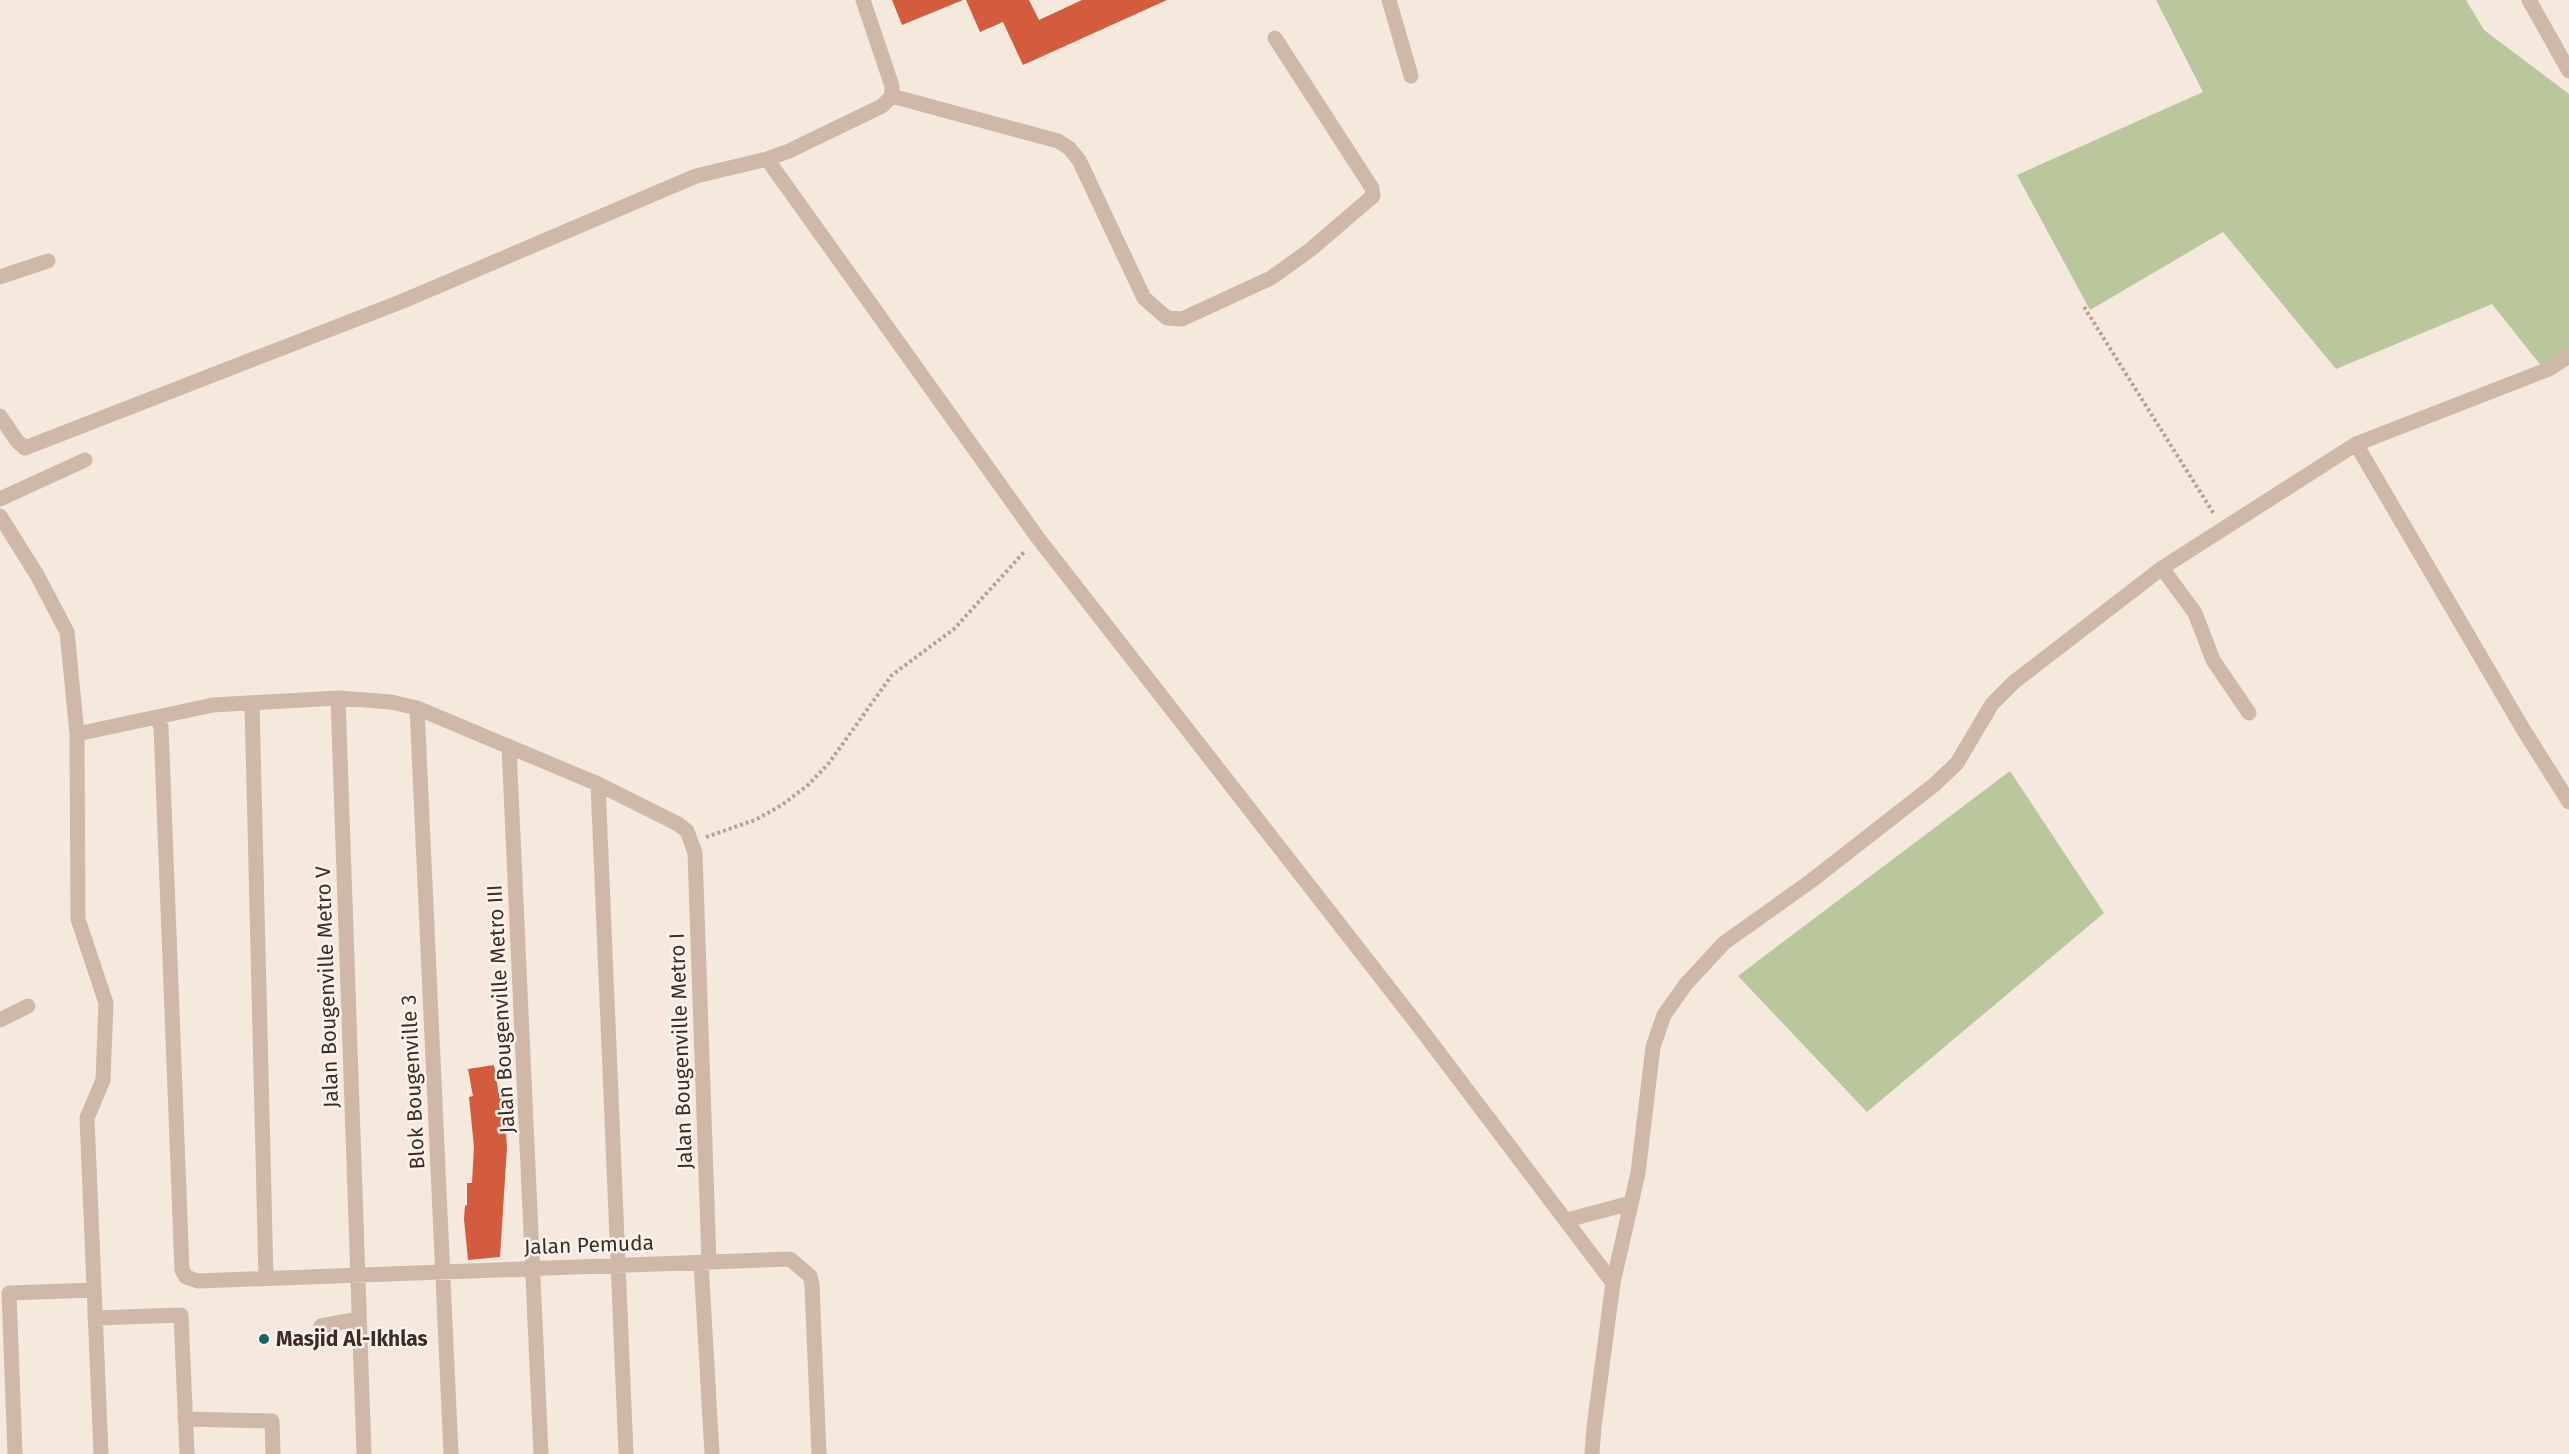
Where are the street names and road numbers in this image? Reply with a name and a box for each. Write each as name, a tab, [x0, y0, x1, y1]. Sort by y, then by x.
street label: Jalan Bougenville Metro V	[310, 865, 344, 1108]
street label: Jalan Bougenville Metro III	[481, 884, 521, 1134]
street label: Jalan Bougenville Metro I	[664, 932, 698, 1170]
street label: Blok Bougenville 3	[395, 994, 431, 1170]
street label: Jalan Pemuda	[523, 1230, 655, 1260]

